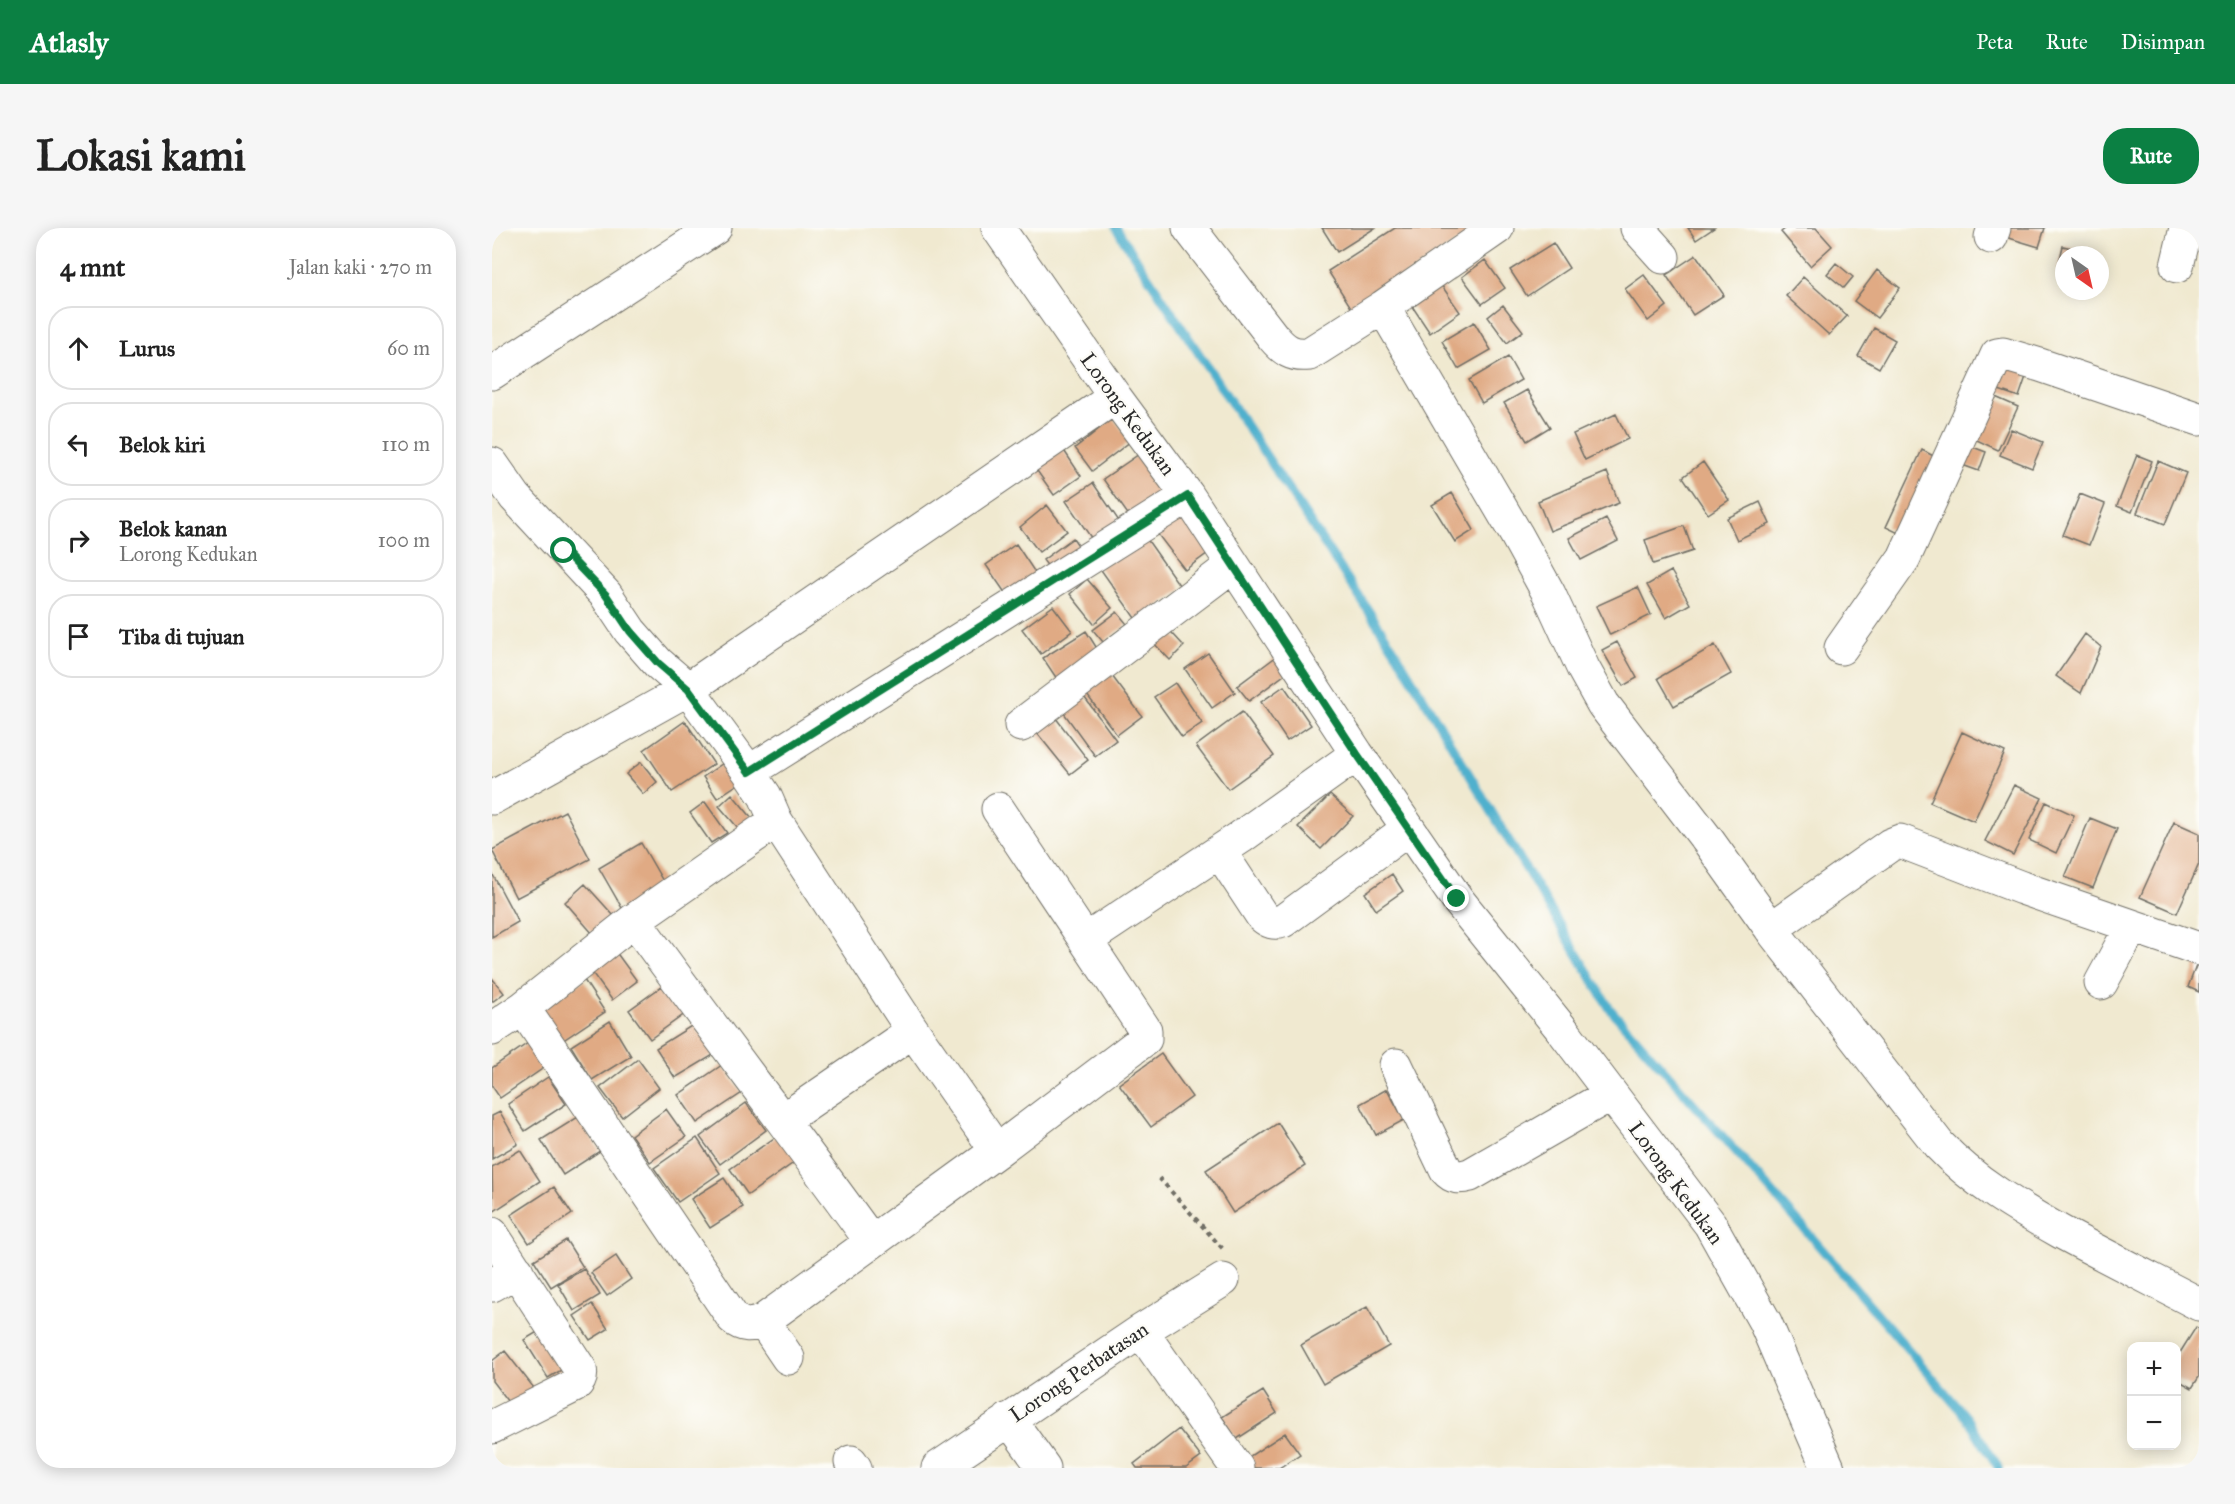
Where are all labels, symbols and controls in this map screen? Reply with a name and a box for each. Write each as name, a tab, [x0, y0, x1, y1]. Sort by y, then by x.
text: Atlasly	[30, 25, 108, 60]
text: Peta	[1976, 29, 2013, 55]
text: Rute	[2046, 29, 2088, 55]
text: Disimpan	[2121, 29, 2205, 55]
button: Rute	[2103, 128, 2199, 184]
text: Lokasi kami	[36, 130, 246, 182]
north arrow	[2055, 246, 2109, 300]
text: 4 mnt	[60, 251, 125, 283]
text: Jalan kaki · 270 m	[289, 255, 432, 279]
icon: ahead	[62, 332, 95, 365]
text: Lurus	[119, 335, 175, 362]
text: 60 m	[387, 336, 430, 360]
street label: Lorong Kedukan	[1075, 347, 1181, 481]
icon: left	[62, 428, 95, 461]
text: Belok kiri	[119, 431, 205, 458]
text: 110 m	[382, 432, 430, 456]
text: Belok kanan	[119, 515, 227, 542]
icon: right	[62, 524, 95, 557]
text: 100 m	[378, 528, 430, 552]
route start	[550, 537, 576, 563]
text: Lorong Kedukan	[119, 542, 258, 566]
icon: arrive	[62, 620, 95, 653]
text: Tiba di tujuan	[119, 623, 244, 650]
route end	[1443, 885, 1469, 911]
street label: Lorong Kedukan	[1623, 1116, 1729, 1250]
street label: Lorong Perbatasan	[1005, 1316, 1153, 1428]
map controls	[2127, 1342, 2181, 1450]
button: +	[2127, 1342, 2181, 1396]
button: −	[2127, 1396, 2181, 1450]

